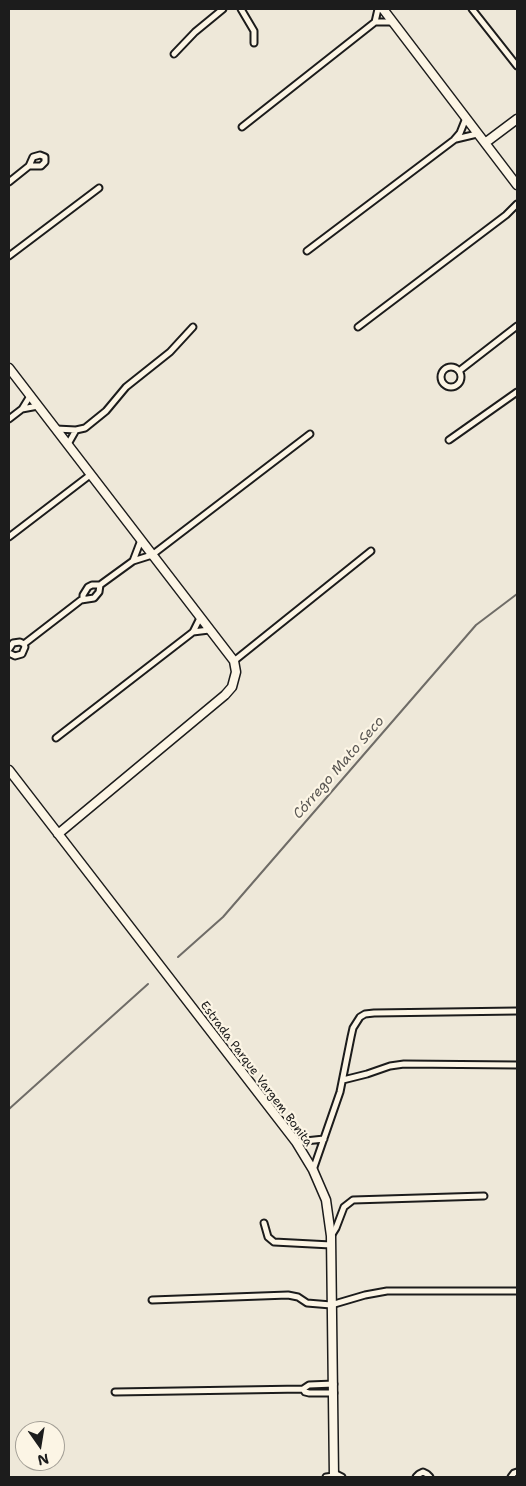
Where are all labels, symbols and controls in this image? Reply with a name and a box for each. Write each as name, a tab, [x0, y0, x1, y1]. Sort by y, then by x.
water label: Córrego Mato Seco	[290, 713, 388, 823]
street label: Estrada Parque Vargem Bonita	[197, 999, 315, 1149]
north arrow	[15, 1421, 65, 1471]
text: N	[36, 1450, 51, 1470]

